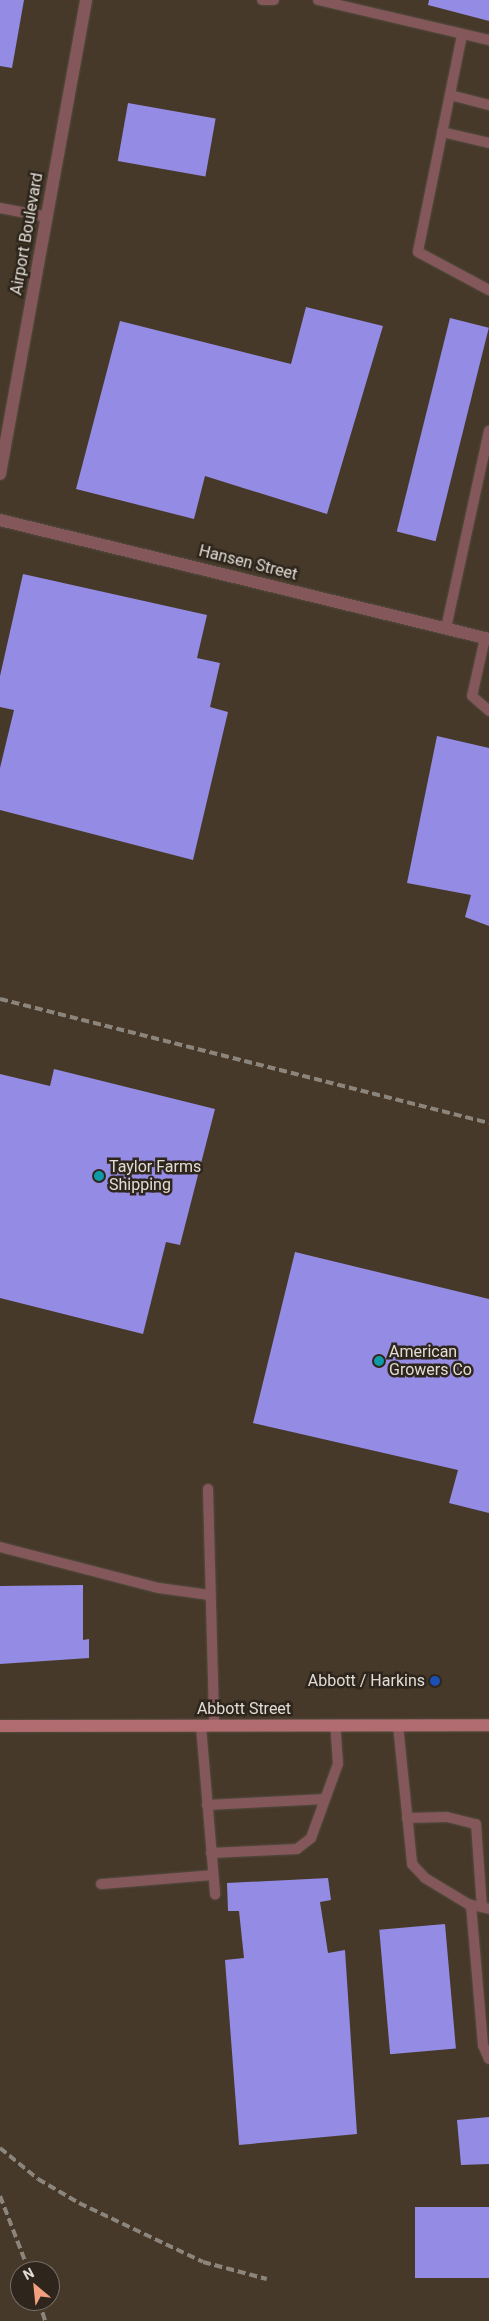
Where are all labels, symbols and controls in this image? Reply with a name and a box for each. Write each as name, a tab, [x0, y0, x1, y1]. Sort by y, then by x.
street label: Airport Boulevard	[7, 171, 47, 297]
street label: Hansen Street	[197, 542, 299, 584]
place label: Taylor Farms Shipping	[109, 1157, 201, 1195]
marker: Taylor Farms Shipping	[93, 1170, 105, 1182]
place label: American Growers Co	[389, 1342, 472, 1380]
marker: American Growers Co	[373, 1355, 385, 1367]
place label: Abbott / Harkins	[308, 1671, 425, 1691]
marker: Abbott / Harkins	[429, 1675, 441, 1687]
street label: Abbott Street	[197, 1699, 291, 1719]
north arrow	[10, 2261, 60, 2311]
text: N	[20, 2264, 37, 2283]

